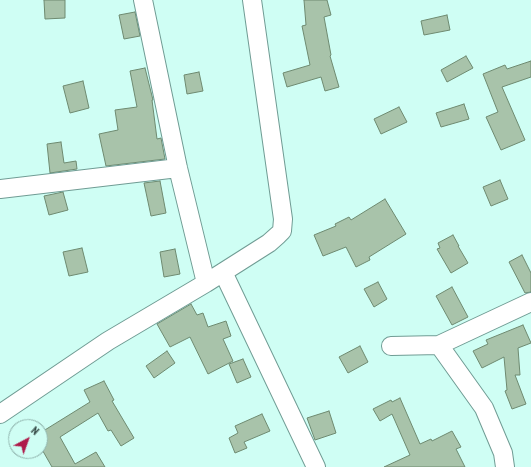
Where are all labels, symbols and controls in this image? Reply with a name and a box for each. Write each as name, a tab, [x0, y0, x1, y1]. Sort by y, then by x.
north arrow	[8, 419, 48, 459]
text: N	[28, 423, 42, 438]

